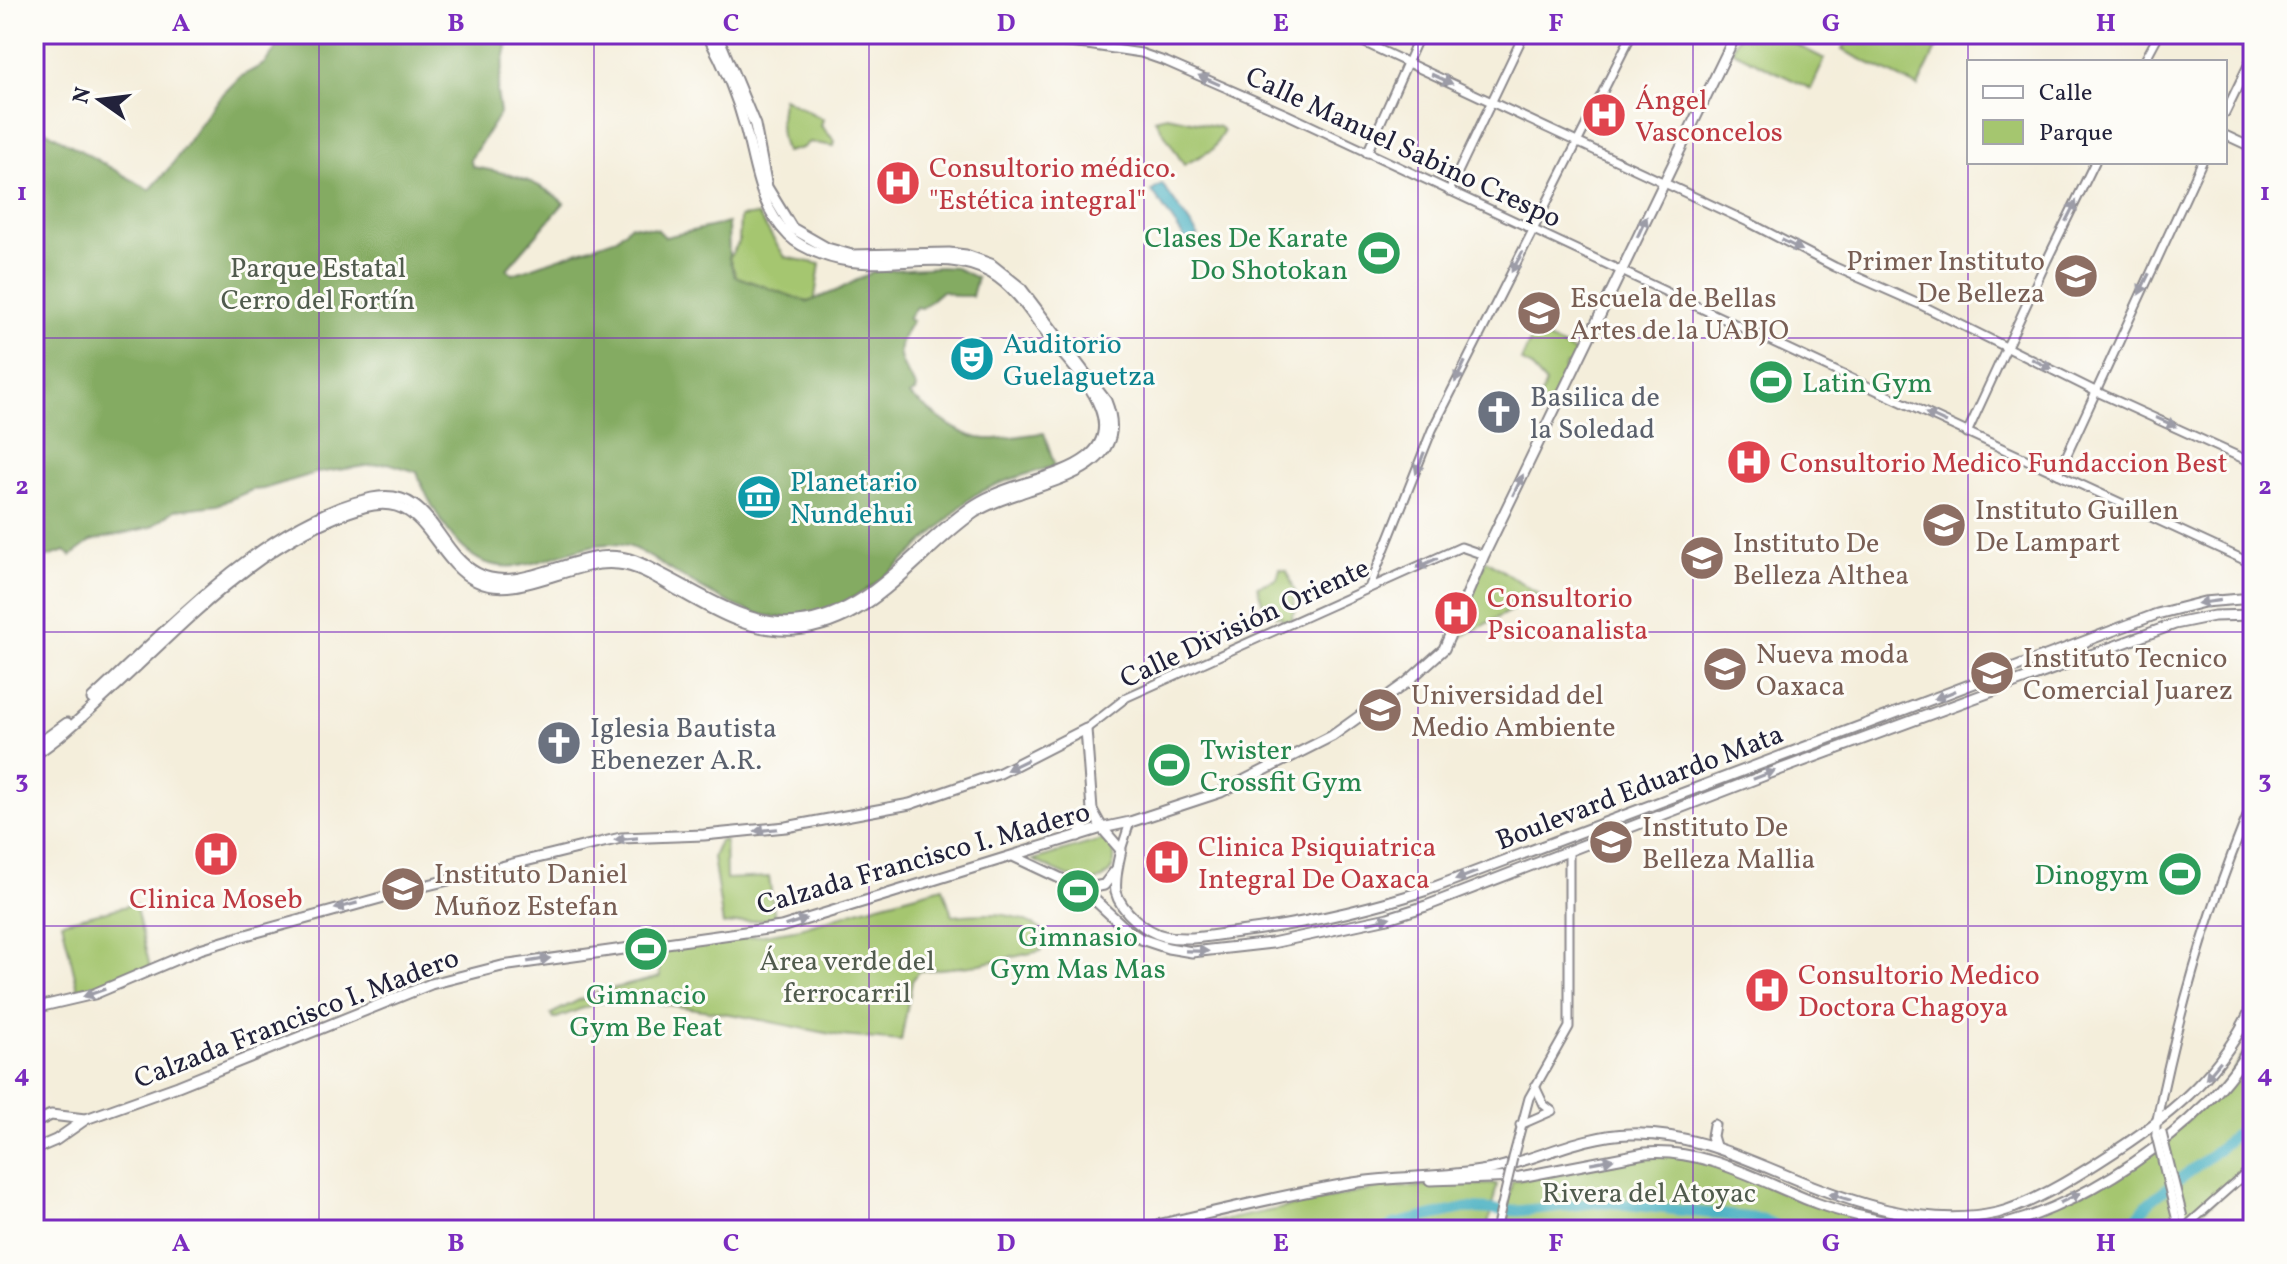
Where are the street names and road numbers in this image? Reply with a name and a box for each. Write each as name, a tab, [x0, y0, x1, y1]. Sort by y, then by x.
street label: Calle Manuel Sabino Crespo	[1239, 58, 1567, 239]
street label: Calle División Oriente	[1114, 549, 1376, 699]
street label: Boulevard Eduardo Mata	[1490, 715, 1789, 861]
street label: Calzada Francisco I. Madero	[753, 793, 1095, 926]
street label: Calzada Francisco I. Madero	[129, 939, 465, 1099]

